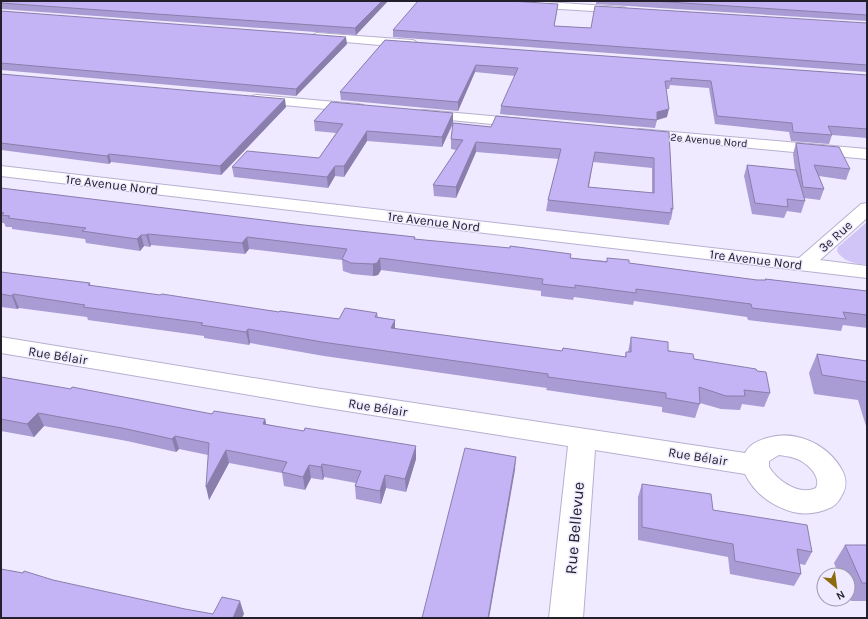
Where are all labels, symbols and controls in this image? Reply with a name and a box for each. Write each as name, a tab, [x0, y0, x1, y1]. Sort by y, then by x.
street label: 2e Avenue Nord	[670, 131, 748, 150]
street label: 1re Avenue Nord	[65, 171, 159, 198]
street label: 1re Avenue Nord	[387, 208, 481, 235]
street label: 3e Rue	[815, 217, 855, 255]
street label: 1re Avenue Nord	[709, 246, 803, 273]
street label: Rue Bélair	[27, 343, 89, 368]
street label: Rue Bélair	[347, 395, 409, 420]
street label: Rue Bélair	[667, 444, 729, 469]
street label: Rue Bellevue	[561, 481, 588, 575]
north arrow	[816, 567, 856, 607]
text: N	[834, 588, 847, 603]

